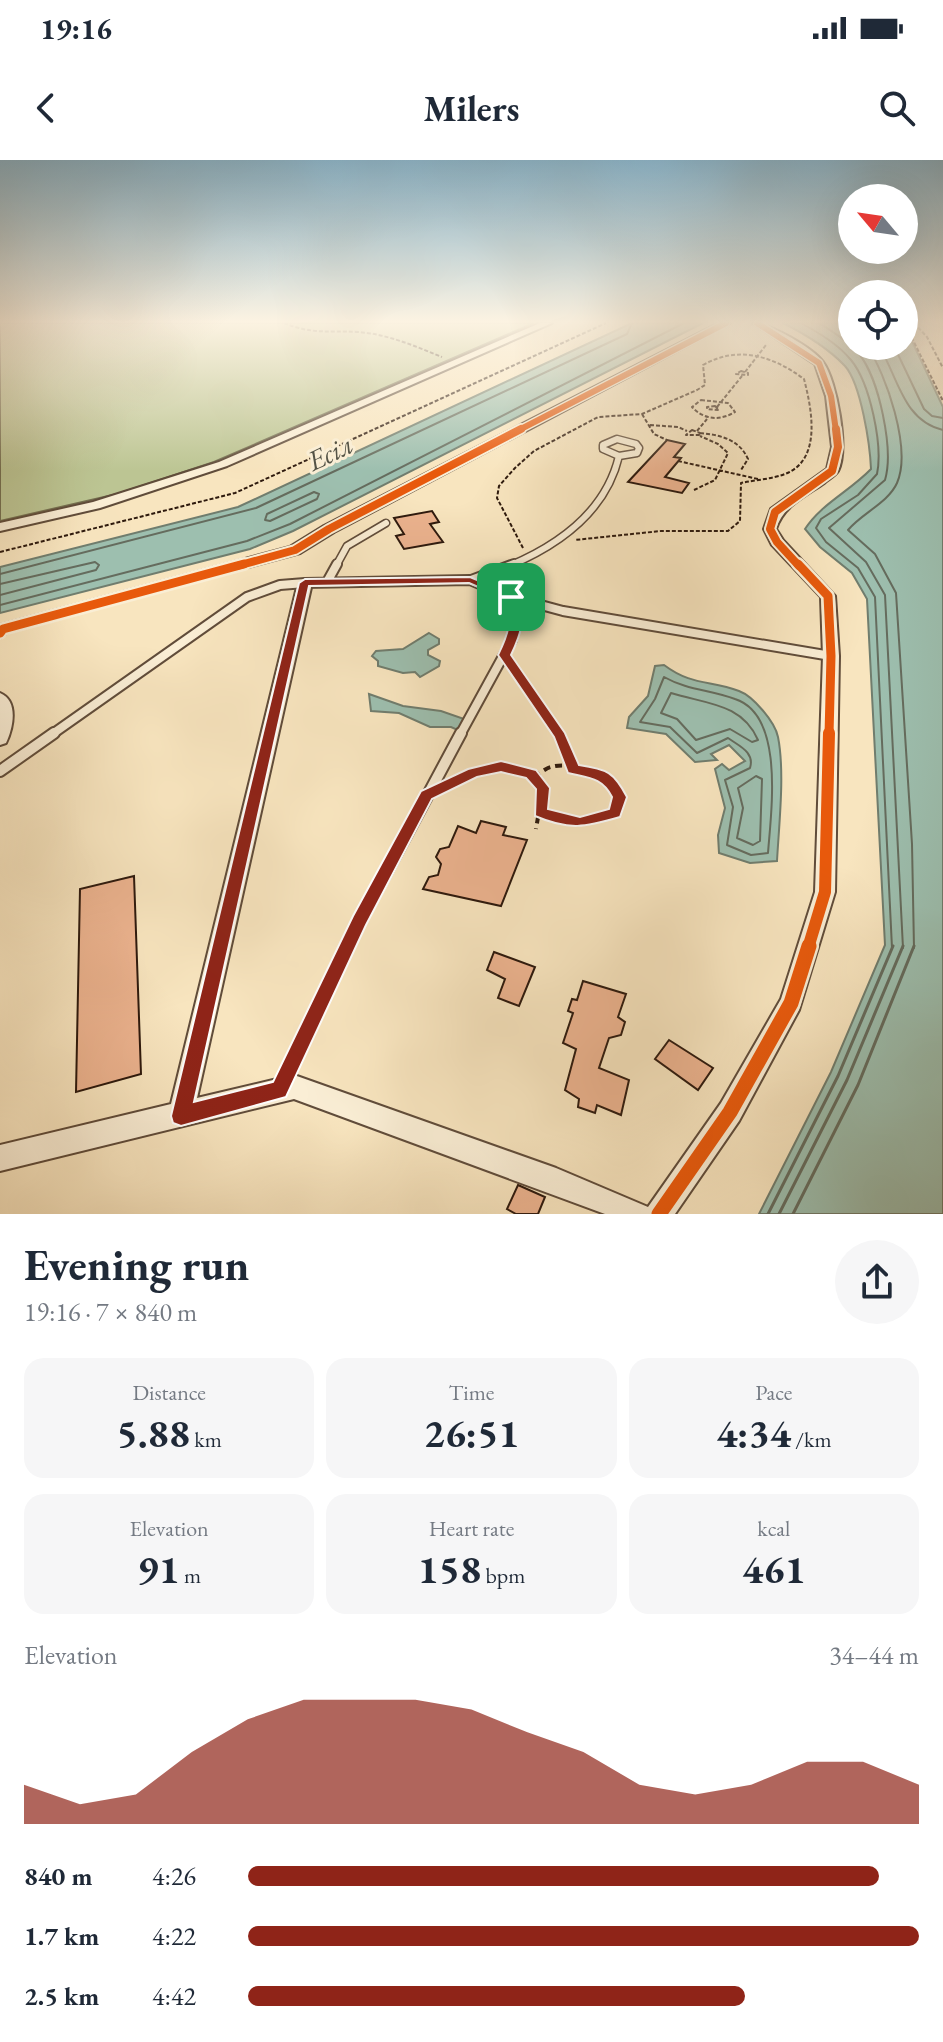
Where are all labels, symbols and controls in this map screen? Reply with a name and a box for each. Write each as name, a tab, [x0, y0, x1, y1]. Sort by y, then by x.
text: 19:16	[40, 9, 112, 48]
text: Milers	[423, 85, 520, 132]
icon: back	[24, 86, 68, 130]
icon: search	[875, 86, 919, 130]
north arrow	[838, 184, 918, 264]
map controls	[838, 184, 918, 360]
button: locate	[838, 280, 918, 360]
water label: Есіл	[300, 426, 359, 479]
pin	[477, 563, 545, 631]
icon: arrive	[489, 575, 533, 619]
text: Evening run	[24, 1236, 249, 1293]
button: share	[835, 1240, 919, 1324]
text: 19:16 · 7 × 840 m	[24, 1295, 197, 1329]
text: Distance	[132, 1378, 206, 1407]
text: Time	[449, 1378, 494, 1407]
text: Pace	[755, 1378, 792, 1407]
text: 5.88	[117, 1407, 190, 1459]
text: 26:51	[424, 1407, 519, 1459]
text: 4:34	[716, 1407, 791, 1459]
text: km	[190, 1425, 222, 1454]
text: /km	[791, 1425, 832, 1454]
text: Elevation	[130, 1514, 209, 1543]
text: Heart rate	[429, 1514, 514, 1543]
text: kcal	[757, 1514, 790, 1543]
text: 91	[137, 1543, 180, 1595]
text: 158	[418, 1543, 481, 1595]
text: 461	[742, 1543, 806, 1595]
text: m	[180, 1561, 201, 1590]
text: bpm	[481, 1561, 525, 1590]
text: Elevation	[24, 1638, 118, 1672]
text: 34–44 m	[829, 1638, 919, 1672]
text: 840 m	[24, 1859, 92, 1893]
text: 4:26	[152, 1859, 196, 1893]
text: 1.7 km	[24, 1919, 99, 1953]
text: 4:22	[152, 1919, 196, 1953]
text: 2.5 km	[24, 1979, 99, 2013]
text: 4:42	[152, 1979, 196, 2013]

